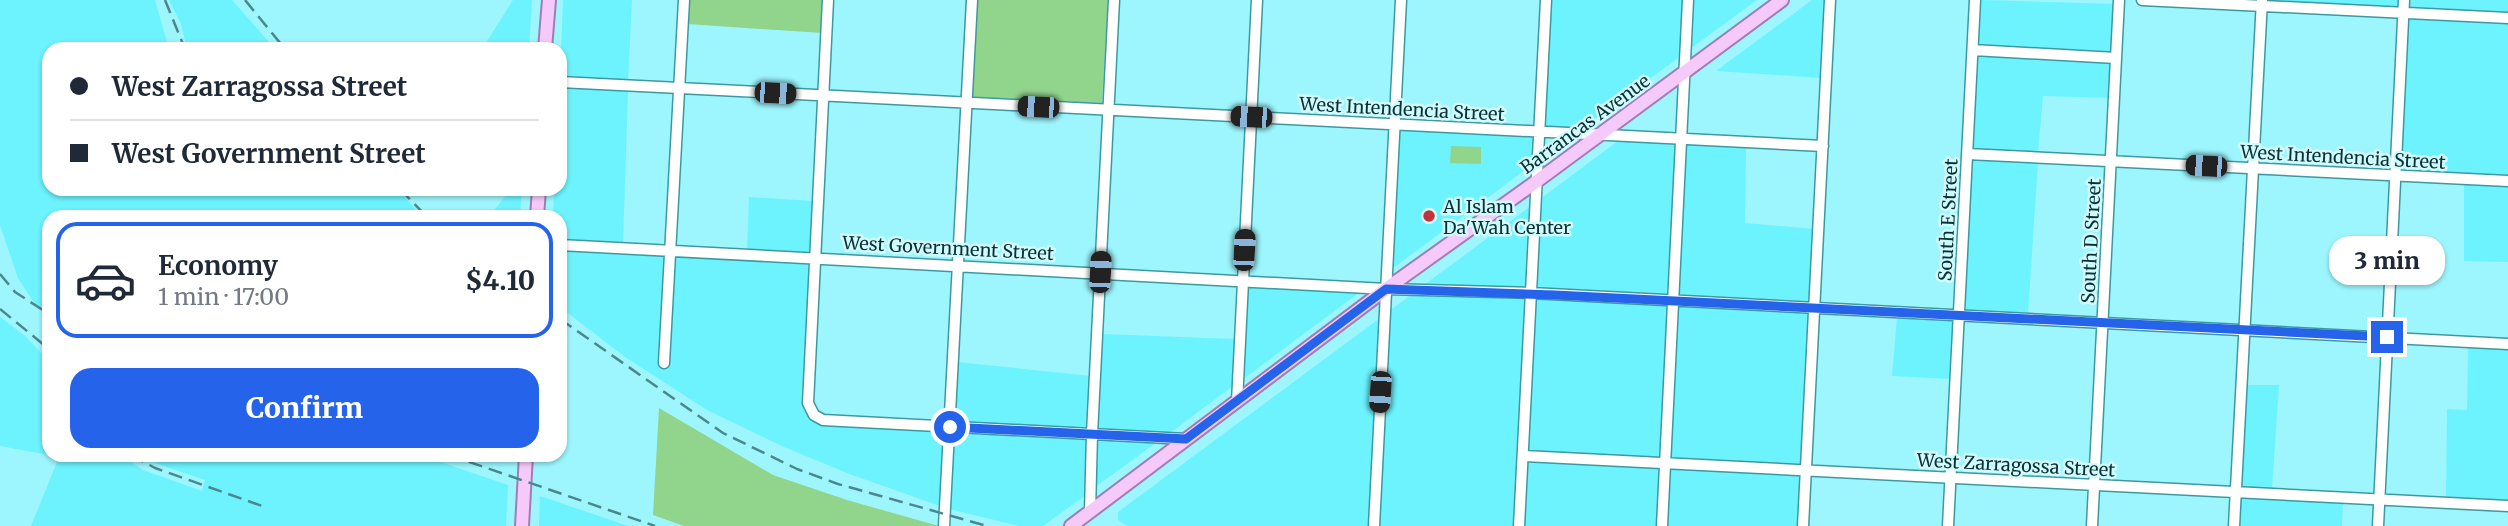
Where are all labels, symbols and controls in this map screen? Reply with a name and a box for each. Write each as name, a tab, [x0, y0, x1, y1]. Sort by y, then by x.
street label: Barrancas Avenue	[1516, 69, 1654, 179]
text: West Zarragossa Street	[112, 70, 407, 103]
car	[754, 81, 797, 105]
street label: West Intendencia Street	[1298, 92, 1505, 126]
car	[1017, 95, 1060, 119]
car	[1230, 105, 1273, 129]
text: West Government Street	[112, 137, 426, 170]
street label: West Intendencia Street	[2239, 140, 2446, 174]
car	[2185, 154, 2228, 178]
street label: South E Street	[1933, 158, 1963, 282]
street label: South D Street	[2076, 178, 2106, 304]
place label: Al Islam Da'Wah Center	[1442, 195, 1571, 239]
marker: Al Islam Da'Wah Center	[1421, 208, 1437, 224]
car	[1233, 228, 1256, 272]
street label: West Government Street	[841, 231, 1054, 265]
callout: 3 min	[2329, 236, 2445, 284]
text: 3 min	[2354, 246, 2420, 275]
icon: car	[74, 249, 137, 312]
text: Economy	[158, 249, 278, 282]
car	[1089, 250, 1112, 294]
text: $4.10	[465, 264, 535, 297]
text: 1 min · 17:00	[158, 282, 289, 311]
route end	[2371, 321, 2403, 353]
button: Confirm	[70, 368, 539, 448]
car	[1369, 370, 1392, 414]
route start	[934, 411, 966, 443]
street label: West Zarragossa Street	[1915, 448, 2116, 482]

